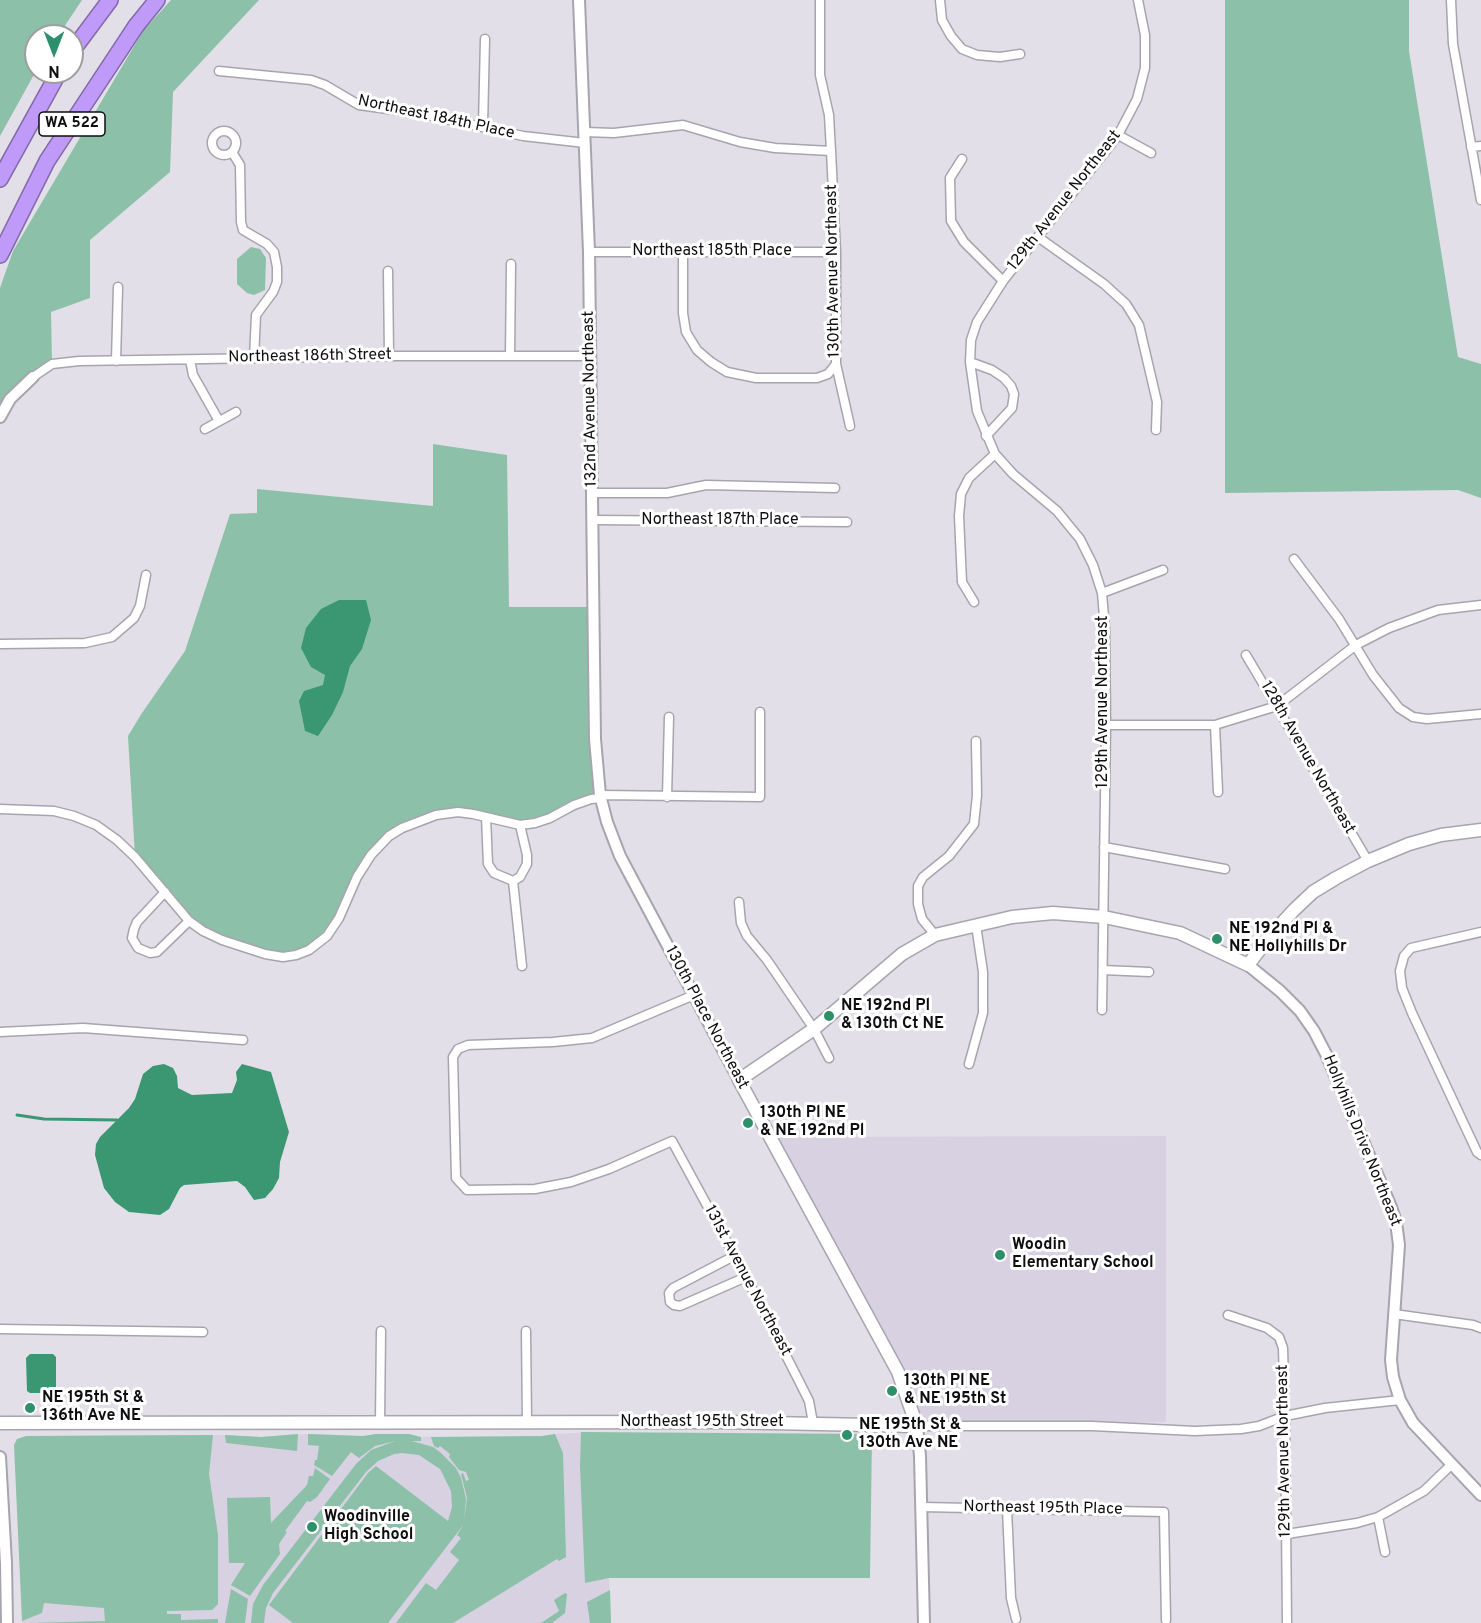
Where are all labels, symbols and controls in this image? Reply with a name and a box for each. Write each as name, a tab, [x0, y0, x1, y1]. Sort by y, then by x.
north arrow	[24, 24, 84, 84]
text: N	[48, 60, 60, 80]
street label: Northeast 184th Place	[356, 92, 516, 144]
road number: WA 522	[39, 112, 105, 136]
street label: 129th Avenue Northeast	[1004, 127, 1126, 275]
street label: 130th Avenue Northeast	[823, 184, 845, 358]
street label: Northeast 185th Place	[632, 242, 792, 262]
street label: 132nd Avenue Northeast	[580, 311, 602, 487]
street label: Northeast 186th Street	[228, 346, 392, 368]
street label: Northeast 187th Place	[641, 511, 799, 531]
street label: 129th Avenue Northeast	[1094, 615, 1114, 789]
street label: 128th Avenue Northeast	[1255, 678, 1359, 838]
place label: NE 192nd Pl & NE Hollyhills Dr	[1229, 920, 1347, 958]
marker: NE 192nd Pl & NE Hollyhills Dr	[1210, 932, 1224, 946]
street label: 130th Place Northeast	[660, 943, 752, 1093]
place label: NE 192nd Pl & 130th Ct NE	[841, 997, 944, 1035]
marker: NE 192nd Pl & 130th Ct NE	[822, 1009, 836, 1023]
street label: Hollyhills Drive Northeast	[1318, 1052, 1404, 1230]
place label: 130th Pl NE & NE 192nd Pl	[760, 1104, 864, 1142]
marker: 130th Pl NE & NE 192nd Pl	[741, 1116, 755, 1130]
street label: 131st Avenue Northeast	[699, 1203, 795, 1359]
place label: Woodin Elementary School	[1012, 1236, 1154, 1274]
marker: Woodin Elementary School	[993, 1248, 1007, 1262]
street label: 129th Avenue Northeast	[1274, 1364, 1296, 1538]
place label: 130th Pl NE & NE 195th St	[904, 1372, 1006, 1410]
marker: 130th Pl NE & NE 195th St	[885, 1384, 899, 1398]
place label: NE 195th St & 136th Ave NE	[42, 1389, 144, 1427]
marker: NE 195th St & 136th Ave NE	[23, 1401, 37, 1415]
street label: Northeast 195th Street	[620, 1413, 784, 1433]
place label: NE 195th St & 130th Ave NE	[859, 1416, 961, 1454]
marker: NE 195th St & 130th Ave NE	[840, 1428, 854, 1442]
street label: Northeast 195th Place	[963, 1498, 1123, 1520]
place label: Woodinville High School	[324, 1508, 413, 1546]
marker: Woodinville High School	[305, 1520, 319, 1534]

